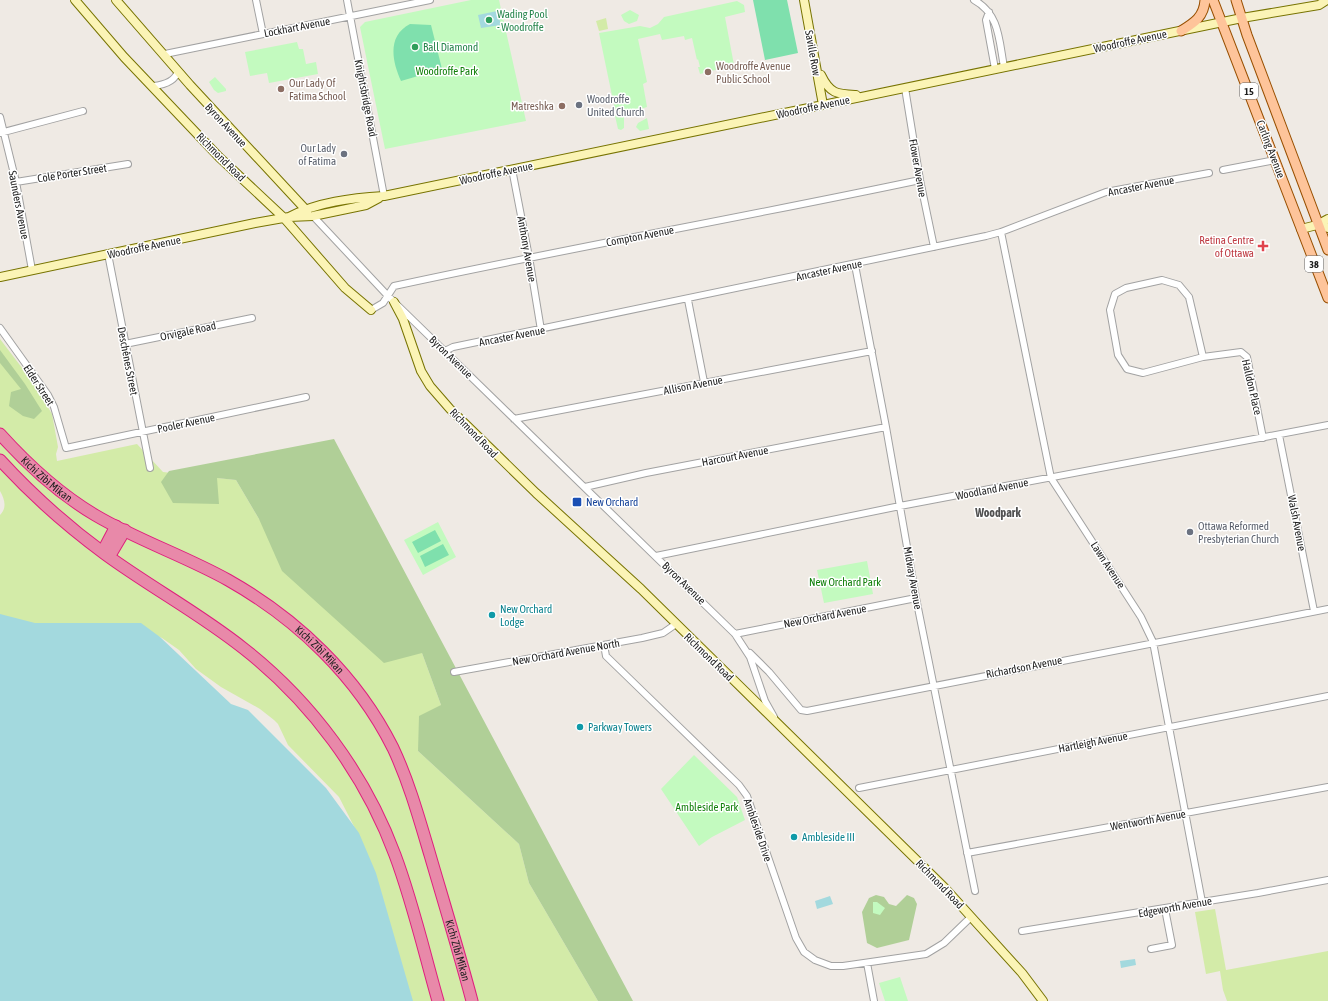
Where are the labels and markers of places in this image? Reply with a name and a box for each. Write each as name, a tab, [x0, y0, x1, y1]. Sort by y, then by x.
place label: Wading Pool - Woodroffe	[497, 8, 548, 33]
marker: Wading Pool - Woodroffe	[484, 15, 494, 25]
place label: Ball Diamond	[423, 41, 478, 53]
marker: Ball Diamond	[410, 42, 420, 52]
place label: Woodroffe Avenue Public School	[716, 60, 791, 85]
marker: Woodroffe Avenue Public School	[703, 67, 713, 77]
place label: Our Lady Of Fatima School	[289, 77, 346, 102]
marker: Our Lady Of Fatima School	[276, 84, 286, 94]
place label: Woodroffe United Church	[587, 93, 644, 118]
place label: Matreshka	[511, 100, 554, 112]
marker: Woodroffe United Church	[574, 100, 584, 110]
marker: Matreshka	[557, 101, 567, 111]
place label: Our Lady of Fatima	[298, 142, 336, 167]
marker: Our Lady of Fatima	[339, 149, 349, 159]
place label: Retina Centre of Ottawa	[1199, 234, 1254, 259]
marker: Retina Centre of Ottawa	[1257, 240, 1269, 252]
marker: New Orchard	[571, 496, 583, 508]
place label: New Orchard	[586, 496, 638, 508]
place label: Ottawa Reformed Presbyterian Church	[1198, 520, 1279, 545]
marker: Ottawa Reformed Presbyterian Church	[1185, 527, 1195, 537]
place label: New Orchard Lodge	[500, 603, 552, 628]
marker: New Orchard Lodge	[487, 610, 497, 620]
place label: Parkway Towers	[588, 721, 652, 733]
marker: Parkway Towers	[575, 722, 585, 732]
place label: Ambleside III	[802, 831, 855, 843]
marker: Ambleside III	[789, 832, 799, 842]

